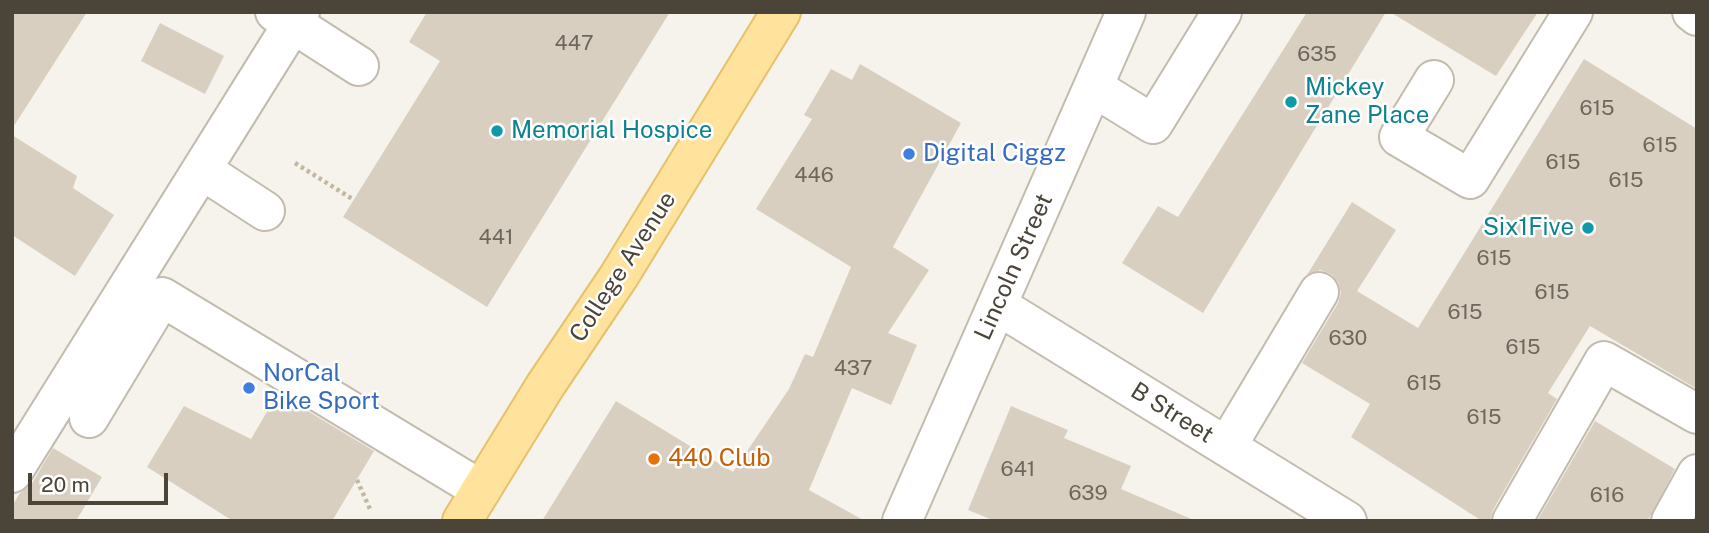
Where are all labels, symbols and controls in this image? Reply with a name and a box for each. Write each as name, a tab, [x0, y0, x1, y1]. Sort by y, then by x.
house number: 447	[554, 31, 594, 57]
house number: 635	[1297, 42, 1337, 68]
place label: Mickey Zane Place	[1305, 74, 1429, 130]
marker: Mickey Zane Place	[1283, 94, 1299, 110]
house number: 615	[1579, 96, 1615, 122]
place label: Memorial Hospice	[511, 117, 712, 145]
marker: Memorial Hospice	[489, 123, 505, 139]
house number: 615	[1642, 133, 1678, 159]
place label: Digital Ciggz	[923, 140, 1066, 168]
marker: Digital Ciggz	[901, 146, 917, 162]
house number: 615	[1545, 150, 1581, 176]
house number: 446	[794, 163, 834, 189]
house number: 615	[1608, 168, 1644, 194]
street label: College Avenue	[564, 186, 682, 348]
street label: Lincoln Street	[969, 189, 1059, 345]
place label: Six1Five	[1483, 214, 1574, 242]
marker: Six1Five	[1580, 220, 1596, 236]
house number: 441	[479, 225, 513, 251]
house number: 615	[1476, 246, 1512, 272]
house number: 615	[1534, 280, 1570, 306]
house number: 615	[1447, 300, 1483, 326]
house number: 630	[1329, 326, 1367, 352]
house number: 615	[1505, 335, 1541, 361]
house number: 437	[834, 356, 872, 382]
place label: NorCal Bike Sport	[263, 360, 380, 416]
house number: 615	[1406, 371, 1442, 397]
street label: B Street	[1125, 376, 1219, 450]
marker: NorCal Bike Sport	[241, 380, 257, 396]
house number: 615	[1466, 405, 1502, 431]
place label: 440 Club	[668, 445, 770, 473]
marker: 440 Club	[646, 451, 662, 467]
house number: 641	[1001, 457, 1035, 483]
scale bar	[32, 460, 172, 504]
text: 20 m	[41, 472, 90, 497]
house number: 639	[1068, 481, 1108, 507]
house number: 616	[1590, 483, 1624, 509]

